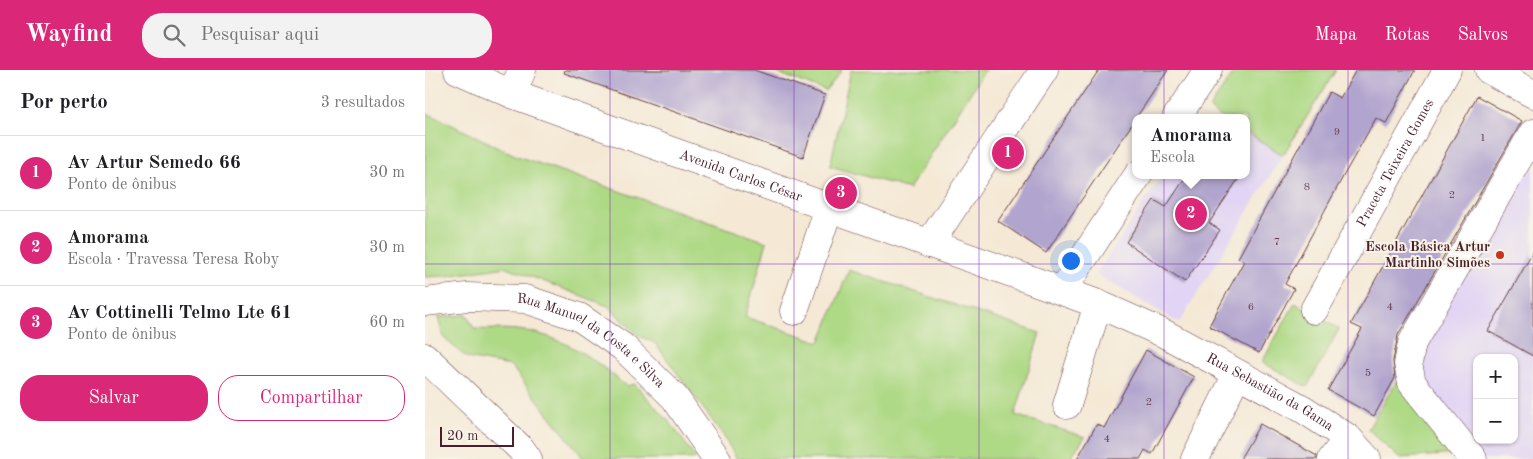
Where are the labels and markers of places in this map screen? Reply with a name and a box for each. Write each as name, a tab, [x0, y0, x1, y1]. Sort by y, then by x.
pin: 1	[992, 134, 1024, 172]
pin: 3	[825, 174, 857, 212]
pin: 2	[1175, 195, 1207, 233]
place label: Escola Básica Artur Martinho Simões	[1365, 240, 1490, 270]
marker: Escola Básica Artur Martinho Simões	[1494, 249, 1506, 261]

